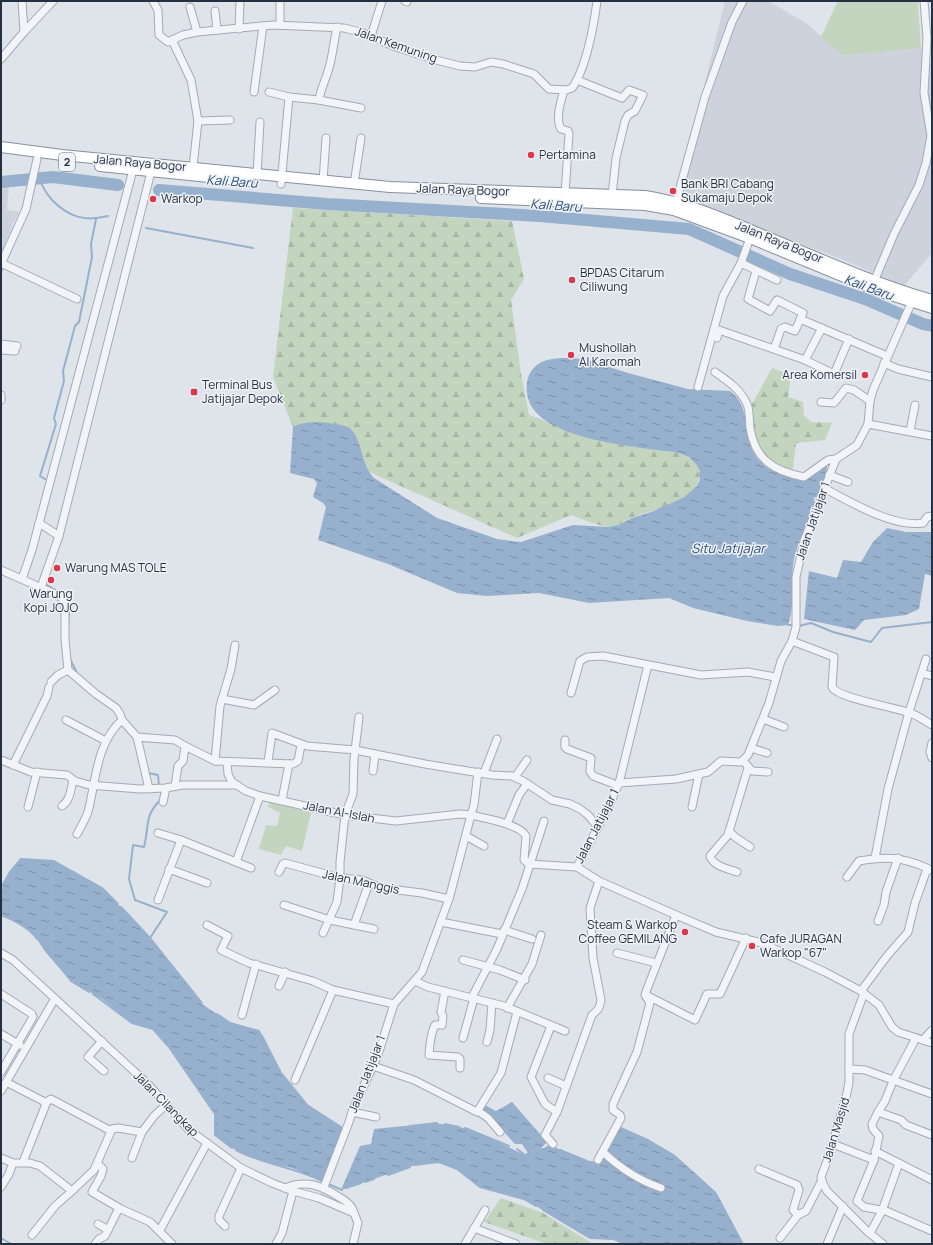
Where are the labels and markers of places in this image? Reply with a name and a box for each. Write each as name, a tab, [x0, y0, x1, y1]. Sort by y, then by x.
place label: Pertamina	[539, 146, 596, 163]
marker: Pertamina	[526, 150, 536, 160]
place label: Bank BRI Cabang Sukamaju Depok	[681, 175, 774, 206]
marker: Bank BRI Cabang Sukamaju Depok	[668, 186, 678, 196]
place label: Warkop	[161, 190, 203, 207]
marker: Warkop	[148, 194, 158, 204]
place label: BPDAS Citarum Ciliwung	[580, 264, 664, 295]
marker: BPDAS Citarum Ciliwung	[567, 275, 577, 285]
place label: Mushollah Al Karomah	[579, 339, 641, 370]
marker: Mushollah Al Karomah	[566, 350, 576, 360]
place label: Area Komersil	[782, 366, 857, 383]
marker: Area Komersil	[860, 370, 870, 380]
place label: Terminal Bus Jatijajar Depok	[202, 376, 284, 407]
marker: Terminal Bus Jatijajar Depok	[189, 387, 199, 397]
place label: Warung MAS TOLE	[65, 559, 167, 576]
marker: Warung MAS TOLE	[52, 563, 62, 573]
marker: Warung Kopi JOJO	[46, 575, 56, 585]
place label: Warung Kopi JOJO	[24, 585, 79, 616]
place label: Steam & Warkop Coffee GEMILANG	[579, 916, 678, 947]
marker: Steam & Warkop Coffee GEMILANG	[680, 927, 690, 937]
place label: Cafe JURAGAN Warkop "67"	[760, 930, 842, 961]
marker: Cafe JURAGAN Warkop "67"	[747, 941, 757, 951]

